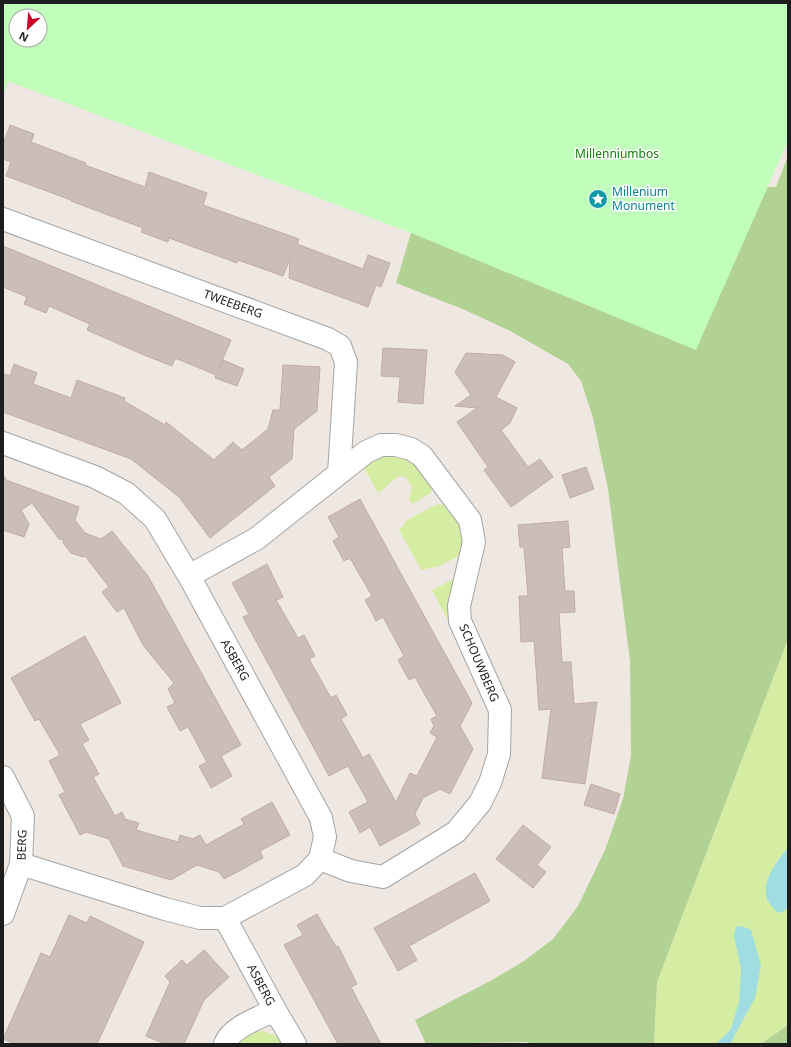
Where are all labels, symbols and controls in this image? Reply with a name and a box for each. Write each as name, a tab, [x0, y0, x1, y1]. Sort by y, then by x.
north arrow	[8, 8, 48, 48]
text: N	[16, 29, 31, 46]
park label: Millenniumbos	[575, 145, 659, 162]
place label: Millenium Monument	[612, 183, 675, 214]
place icon: Millenium Monument	[587, 188, 609, 210]
street label: TWEEBERG	[201, 285, 265, 322]
street label: SCHOUWBERG	[455, 621, 504, 704]
street label: ASBERG	[217, 636, 254, 684]
street label: BERG	[12, 829, 31, 861]
street label: ASBERG	[243, 961, 279, 1009]

